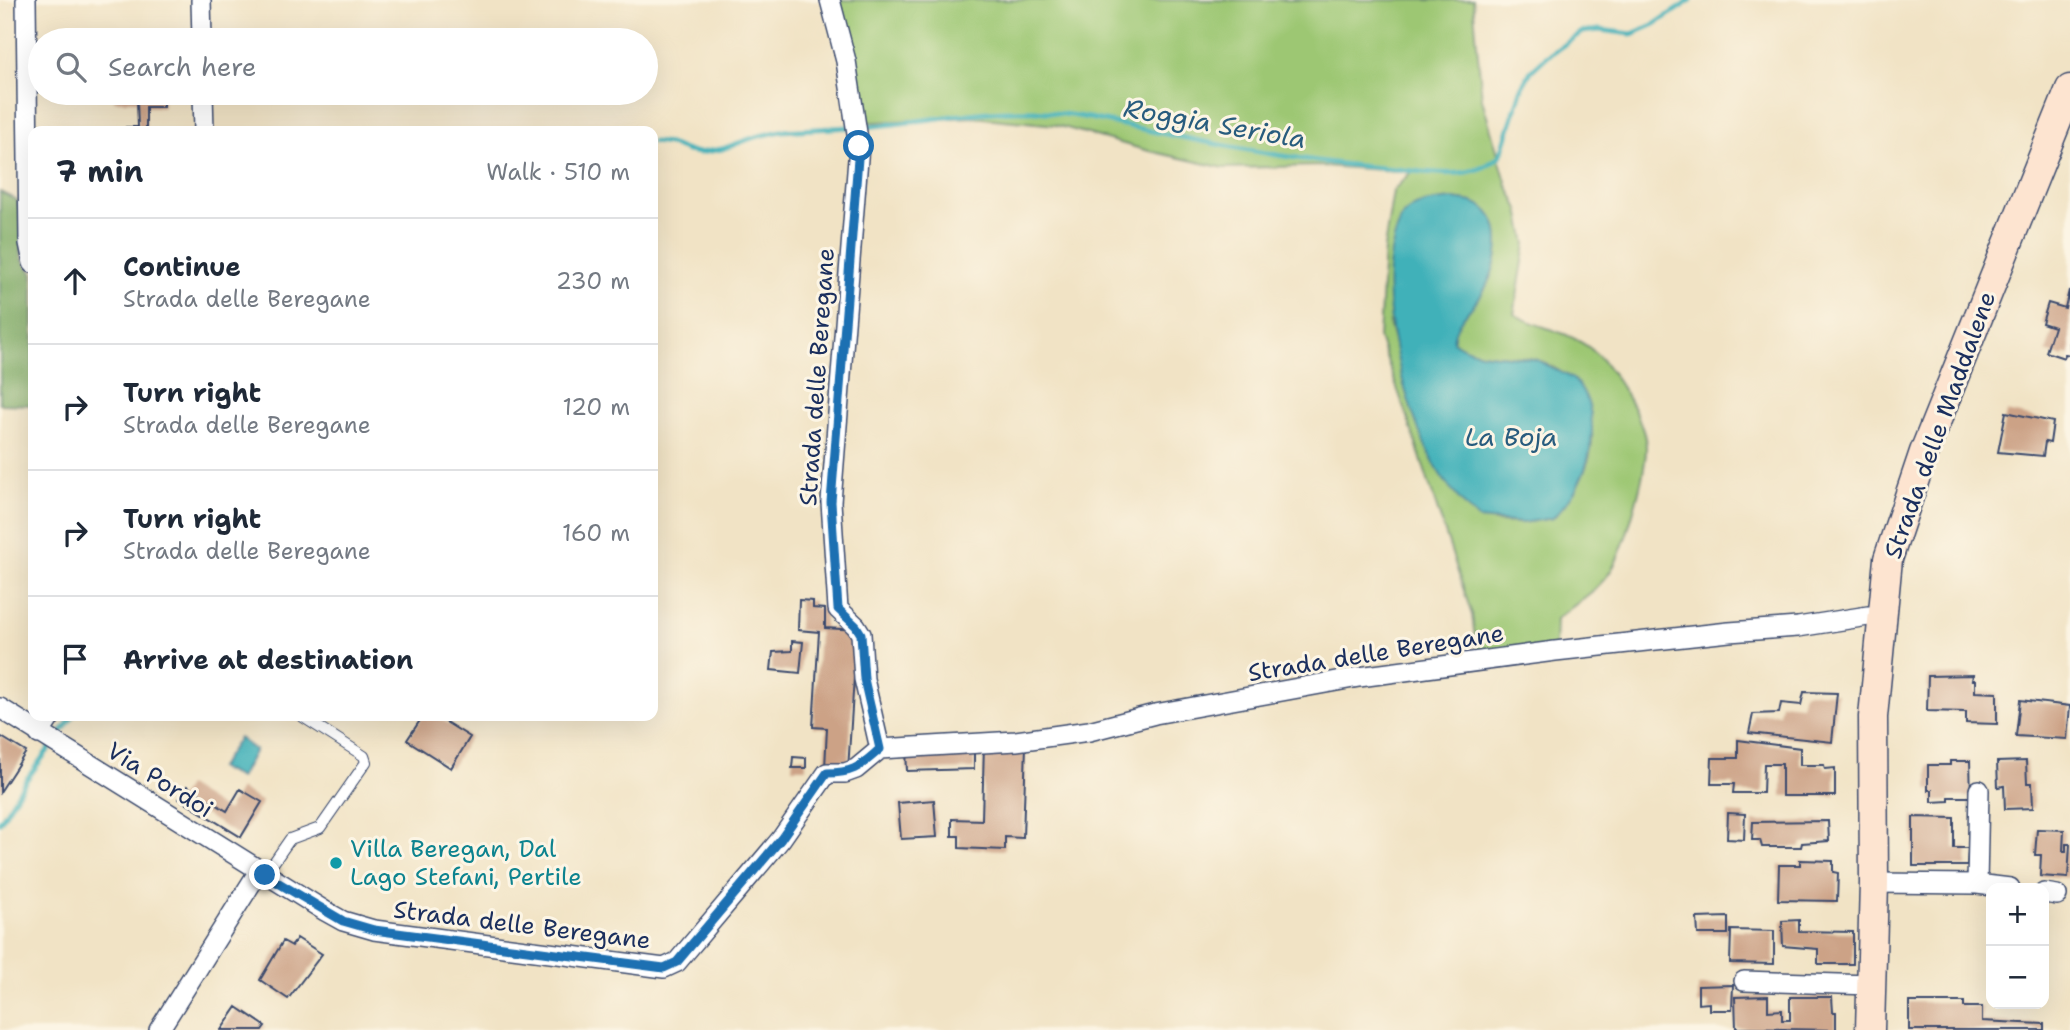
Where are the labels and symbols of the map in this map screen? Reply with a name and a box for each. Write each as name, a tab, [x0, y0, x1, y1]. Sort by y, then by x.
water label: Roggia Seriola	[1121, 90, 1309, 156]
route start	[843, 130, 874, 161]
street label: Strada delle Beregane	[792, 247, 842, 507]
street label: Strada delle Maddalene	[1877, 287, 2003, 563]
water label: La Boja	[1465, 419, 1557, 454]
street label: Strada delle Beregane	[1246, 617, 1506, 689]
street label: Via Pordoi	[101, 735, 219, 825]
place label: Villa Beregan, Dal Lago Stefani, Pertile	[350, 833, 582, 893]
marker: Villa Beregan, Dal Lago Stefani, Pertile	[328, 855, 344, 871]
route end	[249, 859, 280, 890]
street label: Strada delle Beregane	[392, 893, 652, 957]

